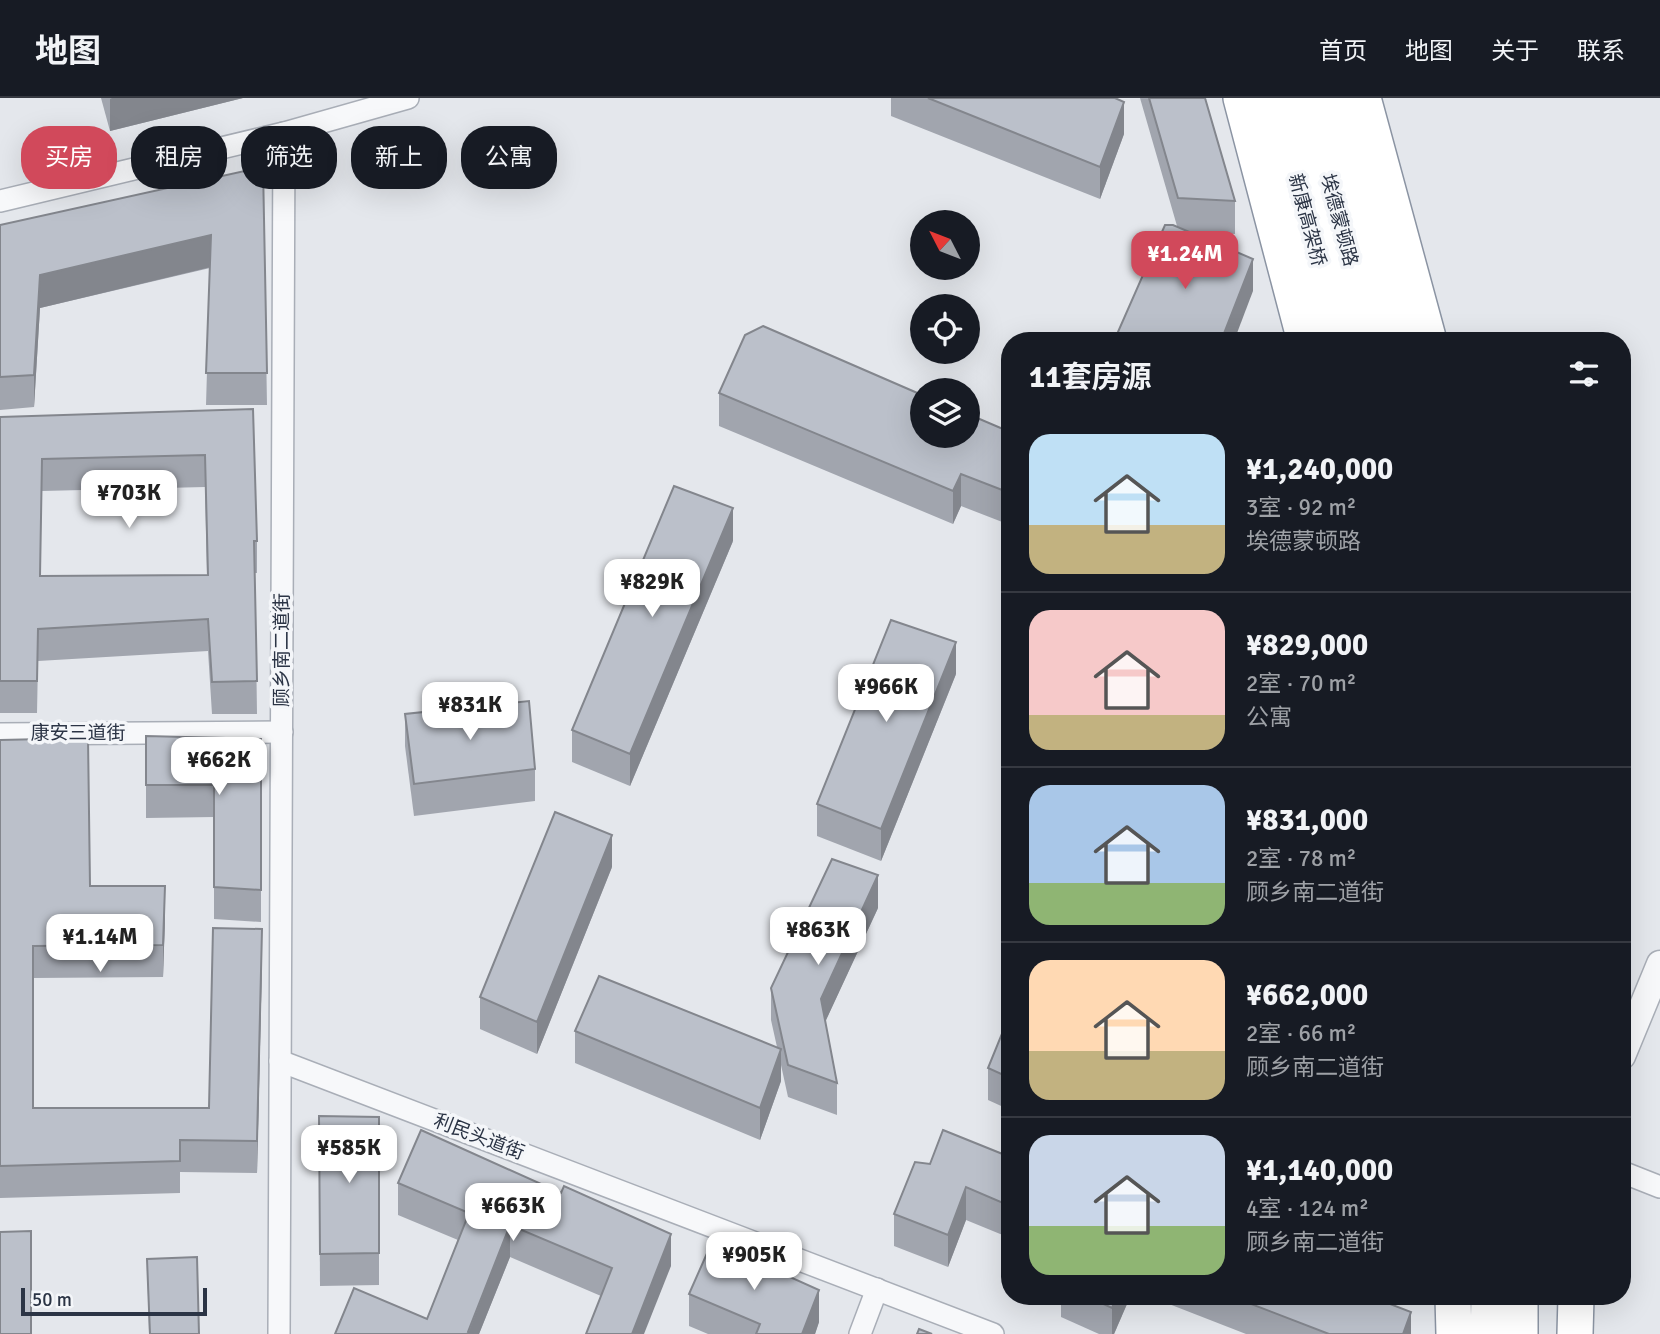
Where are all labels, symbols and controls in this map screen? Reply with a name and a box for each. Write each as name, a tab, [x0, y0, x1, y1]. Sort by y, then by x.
text: 地图	[35, 31, 101, 72]
text: 首页	[1319, 36, 1367, 66]
text: 地图	[1405, 36, 1453, 66]
text: 关于	[1491, 36, 1539, 66]
text: 联系	[1577, 36, 1625, 66]
chip: 买房	[21, 126, 117, 189]
chip: 租房	[131, 126, 227, 189]
chip: 筛选	[241, 126, 337, 189]
chip: 新上	[351, 126, 447, 189]
chip: 公寓	[461, 126, 557, 189]
street label: 新康高架桥	[1283, 171, 1331, 269]
street label: 埃德蒙顿路	[1315, 171, 1363, 269]
north arrow	[910, 210, 980, 280]
map controls	[910, 210, 980, 448]
pin: ¥1.24M	[1128, 232, 1242, 291]
text: ¥1.24M	[1147, 239, 1223, 268]
button: locate	[910, 294, 980, 364]
icon: filters	[1565, 355, 1603, 393]
text: 11套房源	[1029, 359, 1151, 396]
button: layers	[910, 378, 980, 448]
text: ¥1,240,000	[1246, 451, 1393, 488]
icon: home	[1085, 462, 1169, 546]
pin: ¥703K	[80, 470, 178, 530]
text: ¥703K	[97, 478, 161, 507]
text: 3室 · 92 m²	[1246, 493, 1356, 522]
text: 埃德蒙顿路	[1246, 527, 1361, 556]
pin: ¥829K	[603, 560, 701, 619]
text: ¥829K	[620, 567, 684, 596]
street label: 顾乡南二道街	[270, 593, 294, 707]
text: ¥829,000	[1246, 627, 1368, 664]
icon: home	[1085, 638, 1169, 722]
pin: ¥966K	[837, 664, 935, 724]
text: 2室 · 70 m²	[1246, 669, 1356, 698]
text: ¥966K	[854, 672, 918, 701]
pin: ¥831K	[421, 682, 519, 742]
text: ¥831K	[438, 690, 502, 719]
text: 公寓	[1246, 703, 1292, 732]
street label: 康安三道街	[30, 721, 126, 745]
pin: ¥662K	[170, 738, 268, 797]
text: ¥662K	[187, 745, 251, 774]
text: ¥831,000	[1246, 802, 1368, 839]
icon: home	[1085, 813, 1169, 897]
text: 2室 · 78 m²	[1246, 844, 1356, 873]
text: 顾乡南二道街	[1246, 878, 1384, 907]
pin: ¥863K	[769, 908, 867, 967]
pin: ¥1.14M	[43, 914, 157, 974]
text: ¥863K	[786, 915, 850, 944]
text: ¥1.14M	[62, 922, 138, 951]
text: ¥662,000	[1246, 977, 1368, 1014]
icon: home	[1085, 988, 1169, 1072]
text: 2室 · 66 m²	[1246, 1019, 1356, 1048]
text: 顾乡南二道街	[1246, 1053, 1384, 1082]
street label: 利民头道街	[430, 1109, 528, 1165]
pin: ¥585K	[300, 1126, 398, 1185]
text: ¥585K	[317, 1133, 381, 1162]
text: ¥1,140,000	[1246, 1152, 1393, 1189]
icon: home	[1085, 1163, 1169, 1247]
pin: ¥663K	[464, 1184, 562, 1243]
text: ¥663K	[481, 1191, 545, 1220]
text: 4室 · 124 m²	[1246, 1194, 1369, 1223]
text: 顾乡南二道街	[1246, 1228, 1384, 1257]
pin: ¥905K	[705, 1232, 803, 1292]
text: ¥905K	[722, 1240, 786, 1269]
scale bar	[21, 1285, 206, 1317]
text: 50 m	[32, 1288, 72, 1312]

